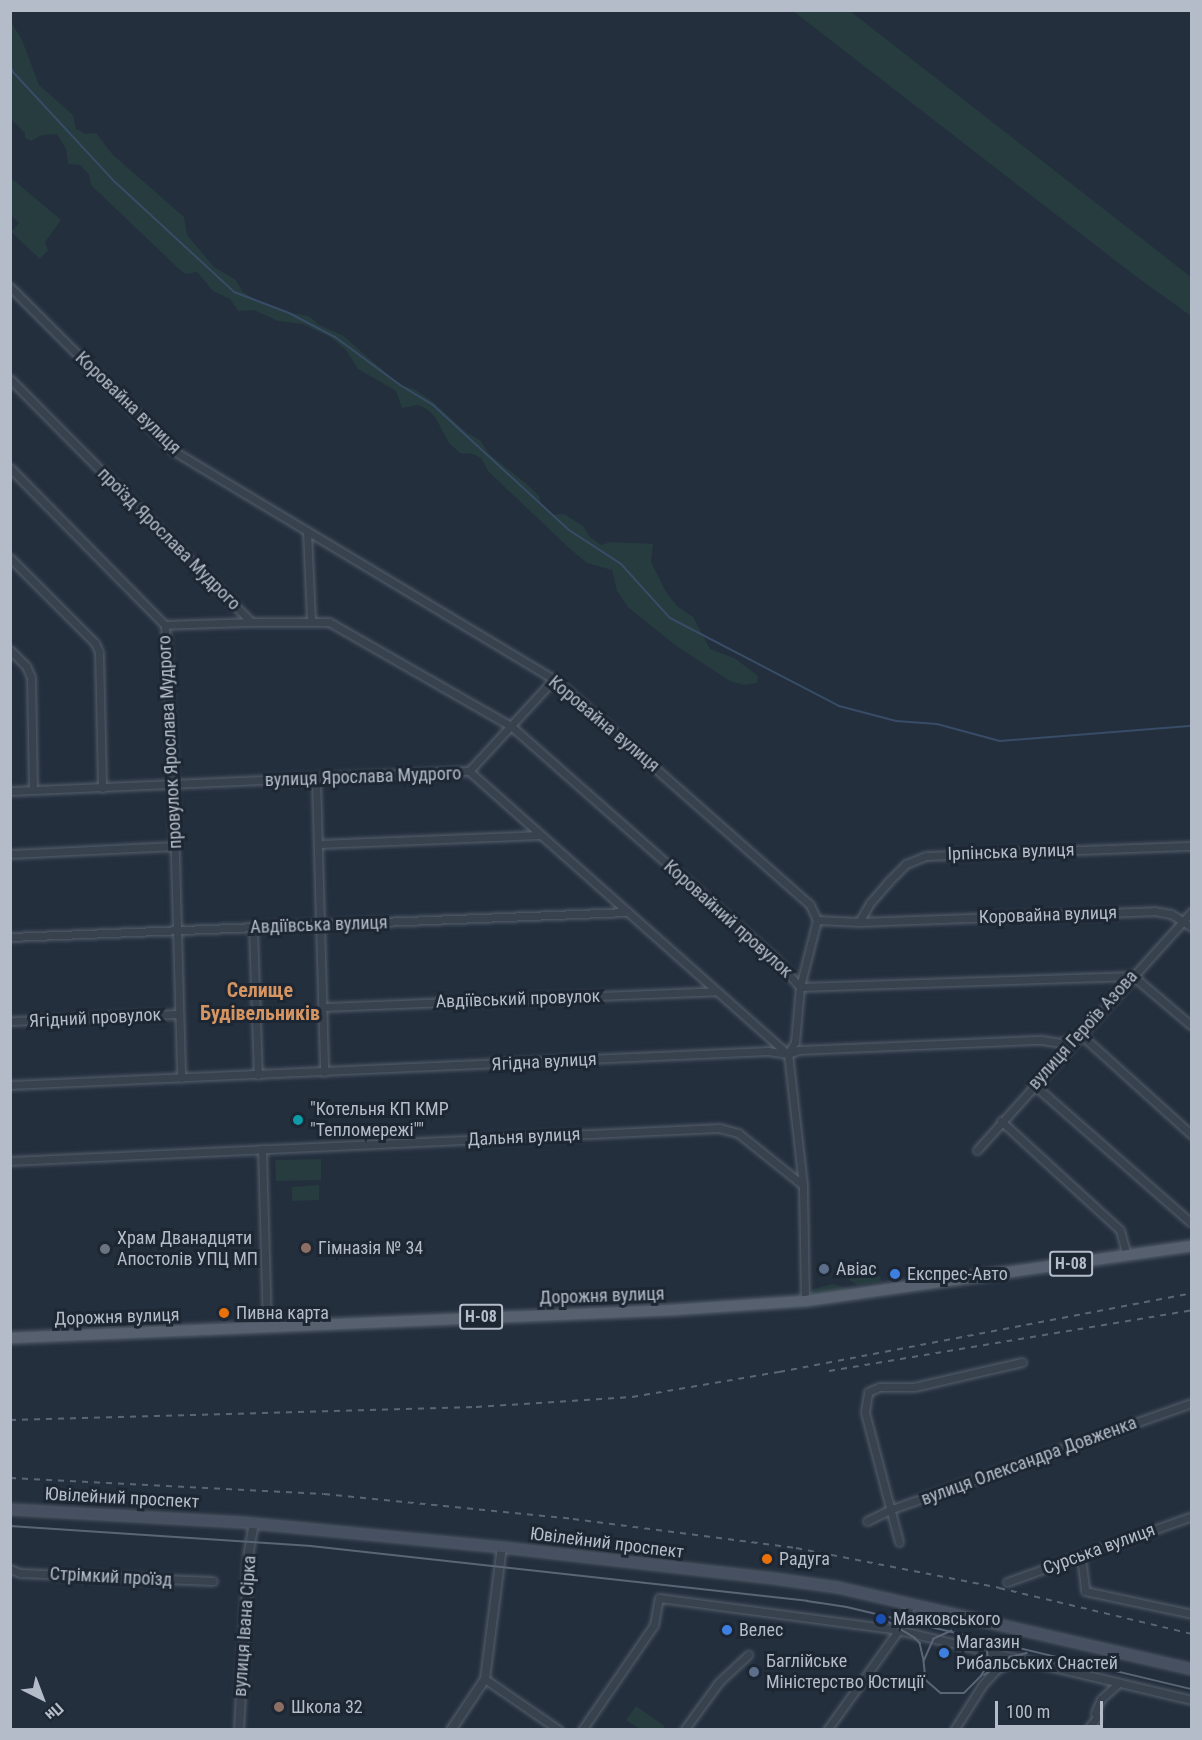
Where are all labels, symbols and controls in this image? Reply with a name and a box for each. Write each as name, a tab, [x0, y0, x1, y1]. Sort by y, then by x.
street label: Коровайна вулиця	[71, 347, 185, 459]
street label: проїзд Ярослава Мудрого	[93, 463, 245, 615]
street label: провулок Ярослава Мудрого	[154, 635, 186, 849]
street label: Коровайна вулиця	[544, 671, 664, 777]
street label: вулиця Ярослава Мудрого	[264, 763, 462, 791]
street label: Ірпінська вулиця	[947, 839, 1075, 865]
street label: Коровайний провулок	[659, 856, 797, 982]
street label: Коровайна вулиця	[979, 902, 1117, 928]
street label: Авдіївська вулиця	[250, 912, 388, 938]
street label: вулиця Героїв Азова	[1024, 966, 1142, 1094]
district label: Селище Будівельників	[200, 979, 320, 1026]
street label: Авдіївський провулок	[435, 985, 601, 1013]
street label: Ягідний провулок	[28, 1004, 162, 1032]
street label: Ягідна вулиця	[491, 1048, 597, 1076]
place label: "Котельня КП КМР "Тепломережi""	[310, 1099, 449, 1142]
marker: "Котельня КП КМР "Тепломережi""	[291, 1113, 305, 1127]
street label: Дальня вулиця	[467, 1123, 581, 1151]
place label: Храм Дванадцяти Апостолів УПЦ МП	[117, 1228, 258, 1270]
place label: Гімназія № 34	[318, 1237, 423, 1259]
marker: Гімназія № 34	[299, 1241, 313, 1255]
marker: Храм Дванадцяти Апостолів УПЦ МП	[98, 1242, 112, 1256]
road number: Н-08	[1048, 1251, 1094, 1277]
place label: Авіас	[836, 1258, 877, 1280]
marker: Авіас	[817, 1262, 831, 1276]
place label: Експрес-Авто	[907, 1263, 1008, 1285]
marker: Експрес-Авто	[888, 1267, 902, 1281]
street label: Дорожня вулиця	[539, 1283, 665, 1309]
place label: Пивна карта	[236, 1302, 329, 1324]
street label: Дорожня вулиця	[54, 1304, 180, 1330]
road number: Н-08	[458, 1304, 504, 1330]
marker: Пивна карта	[217, 1306, 231, 1320]
street label: вулиця Олександра Довженка	[918, 1412, 1140, 1510]
street label: Ювілейний проспект	[44, 1483, 200, 1513]
street label: Сурська вулиця	[1040, 1519, 1158, 1579]
street label: Ювілейний проспект	[529, 1523, 685, 1563]
place label: Радуга	[779, 1548, 830, 1570]
marker: Радуга	[760, 1552, 774, 1566]
street label: вулиця Івана Сірка	[229, 1555, 261, 1697]
street label: Стрімкий проїзд	[49, 1563, 173, 1591]
place label: Маяковського	[893, 1608, 1000, 1630]
marker: Маяковського	[874, 1612, 888, 1626]
place label: Велес	[739, 1619, 783, 1641]
marker: Велес	[720, 1623, 734, 1637]
place label: Магазин Рибальських Снастей	[956, 1632, 1118, 1674]
marker: Магазин Рибальських Снастей	[937, 1646, 951, 1660]
place label: Баглійське Міністерство Юстиції	[766, 1651, 925, 1694]
marker: Баглійське Міністерство Юстиції	[747, 1665, 761, 1679]
north arrow	[12, 1668, 72, 1728]
scale bar	[998, 1689, 1106, 1727]
place label: Школа 32	[291, 1696, 363, 1718]
text: Пн	[41, 1699, 67, 1725]
marker: Школа 32	[272, 1700, 286, 1714]
text: 100 m	[1006, 1701, 1050, 1722]

